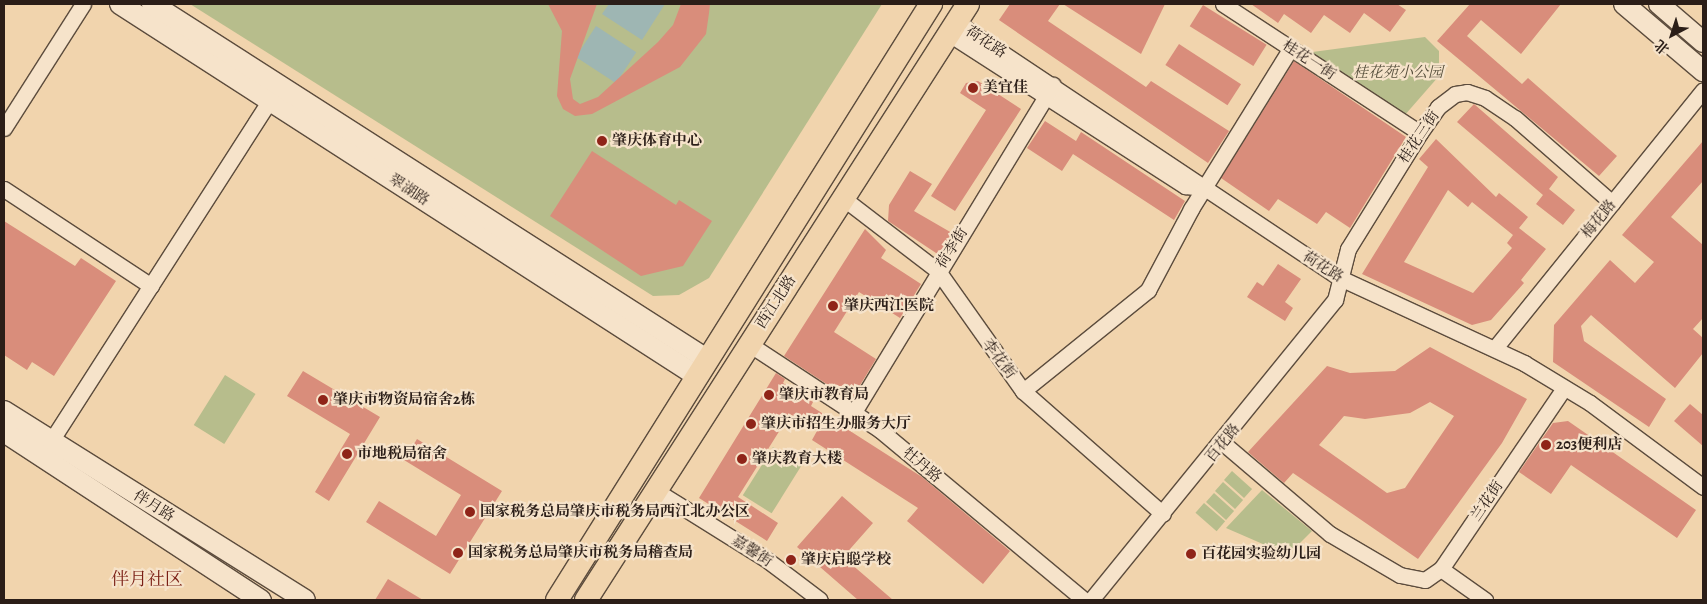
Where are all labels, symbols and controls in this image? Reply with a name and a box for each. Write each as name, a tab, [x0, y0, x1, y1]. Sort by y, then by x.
north arrow	[1647, 10, 1697, 60]
street label: 荷花路	[962, 22, 1010, 62]
text: 北	[1651, 35, 1674, 59]
street label: 桂花一街	[1279, 36, 1339, 84]
park label: 桂花苑小公园	[1353, 64, 1443, 82]
place label: 美宜佳	[983, 79, 1028, 97]
marker: 美宜佳	[967, 82, 979, 94]
street label: 桂花三街	[1395, 107, 1443, 167]
place label: 肇庆体育中心	[612, 132, 702, 150]
marker: 肇庆体育中心	[596, 135, 608, 147]
street label: 翠湖路	[385, 170, 433, 210]
street label: 梅花路	[1578, 196, 1620, 242]
street label: 荷李街	[932, 224, 972, 272]
street label: 荷花路	[1299, 247, 1347, 287]
street label: 西江北路	[752, 272, 800, 332]
place label: 肇庆西江医院	[844, 297, 934, 315]
marker: 肇庆西江医院	[826, 299, 840, 313]
street label: 李花街	[978, 336, 1020, 382]
place label: 肇庆市教育局	[779, 386, 869, 404]
marker: 肇庆市教育局	[763, 389, 775, 401]
place label: 肇庆市物资局宿舍2栋	[333, 391, 475, 409]
marker: 肇庆市物资局宿舍2栋	[317, 394, 329, 406]
place label: 肇庆市招生办服务大厅	[761, 415, 911, 433]
marker: 肇庆市招生办服务大厅	[745, 418, 757, 430]
street label: 百花路	[1202, 420, 1244, 466]
place label: 203便利店	[1556, 436, 1622, 454]
marker: 203便利店	[1540, 439, 1552, 451]
street label: 牡丹路	[899, 444, 945, 486]
place label: 市地税局宿舍	[357, 445, 447, 463]
marker: 市地税局宿舍	[341, 448, 353, 460]
place label: 肇庆教育大楼	[752, 450, 842, 468]
marker: 肇庆教育大楼	[736, 453, 748, 465]
street label: 兰花街	[1467, 477, 1507, 525]
street label: 伴月路	[130, 486, 178, 526]
place label: 国家税务总局肇庆市税务局西江北办公区	[480, 503, 750, 521]
marker: 国家税务总局肇庆市税务局西江北办公区	[464, 506, 476, 518]
street label: 嘉馨街	[728, 531, 776, 571]
place label: 国家税务总局肇庆市税务局稽查局	[468, 544, 693, 562]
place label: 百花园实验幼儿园	[1201, 545, 1321, 563]
marker: 国家税务总局肇庆市税务局稽查局	[452, 547, 464, 559]
marker: 百花园实验幼儿园	[1185, 548, 1197, 560]
place label: 肇庆启聪学校	[801, 551, 891, 569]
marker: 肇庆启聪学校	[785, 554, 797, 566]
district label: 伴月社区	[111, 568, 183, 590]

